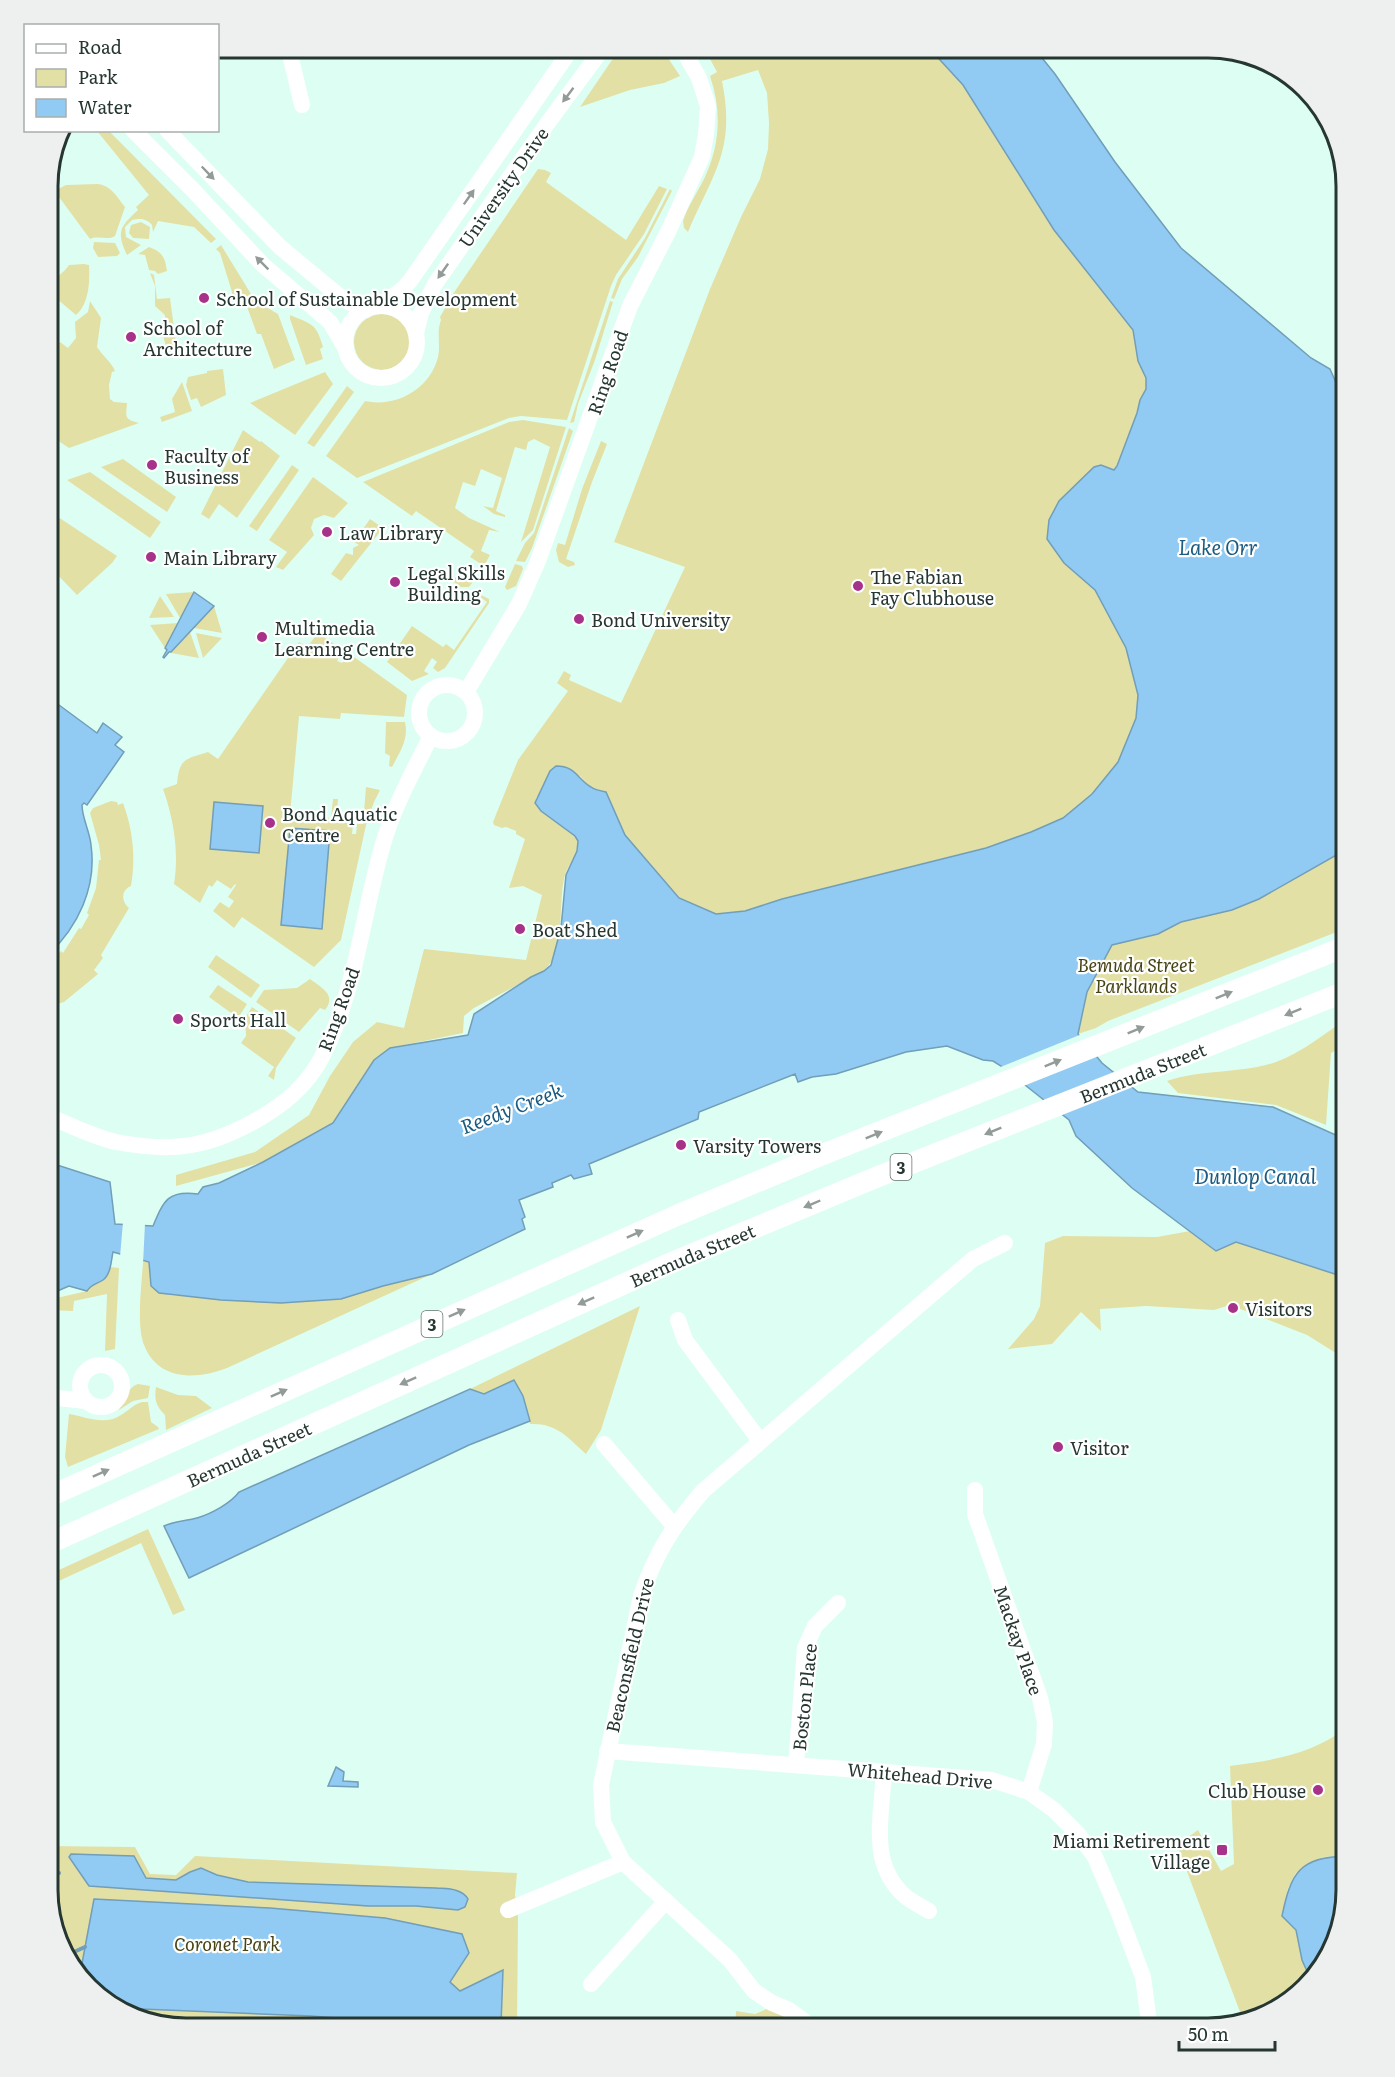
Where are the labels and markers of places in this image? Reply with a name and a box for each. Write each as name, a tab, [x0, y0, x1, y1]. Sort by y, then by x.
place label: School of Sustainable Development	[216, 285, 517, 312]
marker: School of Sustainable Development	[197, 291, 211, 305]
place label: School of Architecture	[143, 314, 252, 362]
marker: School of Architecture	[124, 330, 138, 344]
place label: Faculty of Business	[164, 442, 251, 490]
marker: Faculty of Business	[145, 458, 159, 472]
place label: Law Library	[339, 519, 444, 546]
marker: Law Library	[320, 525, 334, 539]
place label: Main Library	[163, 544, 277, 571]
marker: Main Library	[144, 550, 158, 564]
place label: Legal Skills Building	[407, 559, 505, 607]
place label: The Fabian Fay Clubhouse	[870, 563, 994, 611]
marker: Legal Skills Building	[388, 575, 402, 589]
marker: The Fabian Fay Clubhouse	[851, 579, 865, 593]
place label: Bond University	[591, 606, 731, 633]
marker: Bond University	[572, 612, 586, 626]
place label: Multimedia Learning Centre	[274, 614, 414, 662]
marker: Multimedia Learning Centre	[255, 630, 269, 644]
place label: Bond Aquatic Centre	[282, 800, 397, 848]
marker: Bond Aquatic Centre	[263, 816, 277, 830]
place label: Boat Shed	[532, 916, 617, 943]
marker: Boat Shed	[513, 922, 527, 936]
place label: Sports Hall	[190, 1006, 286, 1033]
marker: Sports Hall	[171, 1012, 185, 1026]
place label: Varsity Towers	[693, 1132, 821, 1159]
marker: Varsity Towers	[674, 1138, 688, 1152]
place label: Visitors	[1245, 1295, 1312, 1322]
marker: Visitors	[1226, 1301, 1240, 1315]
place label: Visitor	[1070, 1434, 1129, 1461]
marker: Visitor	[1051, 1440, 1065, 1454]
place label: Club House	[1208, 1777, 1306, 1804]
marker: Club House	[1311, 1783, 1325, 1797]
place label: Miami Retirement Village	[1052, 1827, 1211, 1875]
marker: Miami Retirement Village	[1215, 1843, 1229, 1857]

